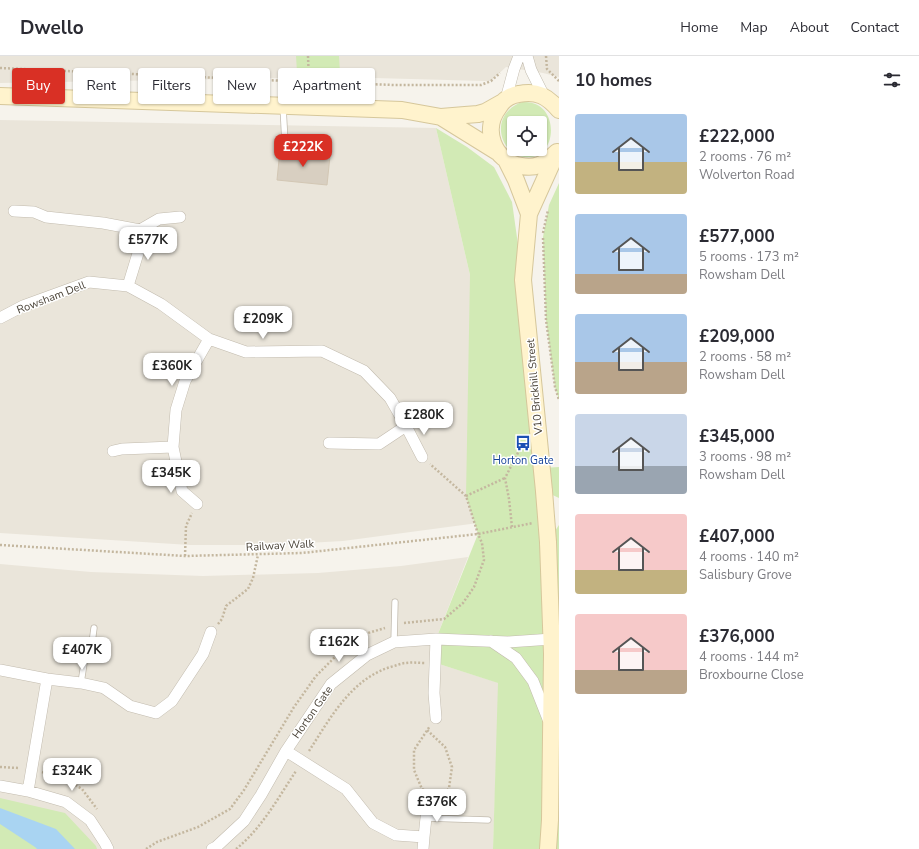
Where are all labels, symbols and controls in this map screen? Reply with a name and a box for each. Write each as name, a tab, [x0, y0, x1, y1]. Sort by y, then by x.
text: Dwello	[20, 15, 84, 41]
text: Home	[680, 18, 718, 37]
text: Map	[740, 18, 768, 37]
text: About	[790, 18, 829, 37]
text: Contact	[851, 18, 899, 37]
chip: Buy	[12, 68, 65, 104]
chip: Rent	[73, 68, 130, 104]
chip: Filters	[138, 68, 205, 104]
chip: New	[213, 68, 270, 104]
chip: Apartment	[278, 68, 375, 104]
text: 10 homes	[575, 69, 652, 92]
icon: filters	[881, 69, 903, 91]
map controls	[507, 116, 547, 156]
button: locate	[507, 116, 547, 156]
text: £222,000	[699, 125, 775, 148]
icon: home	[607, 130, 655, 178]
pin: £222K	[275, 134, 331, 168]
text: £222K	[283, 138, 323, 156]
text: 2 rooms · 76 m²	[699, 148, 791, 166]
text: Wolverton Road	[699, 166, 795, 184]
text: £577,000	[699, 225, 775, 248]
pin: £577K	[120, 227, 176, 261]
icon: home	[607, 230, 655, 278]
text: £577K	[128, 231, 168, 249]
text: 5 rooms · 173 m²	[699, 248, 799, 266]
text: Rowsham Dell	[699, 266, 785, 284]
street label: Rowsham Dell	[15, 277, 88, 317]
pin: £209K	[235, 306, 291, 340]
text: £209K	[243, 310, 283, 328]
text: £209,000	[699, 325, 775, 348]
icon: home	[607, 330, 655, 378]
street label: V10 Brickhill Street	[523, 338, 546, 437]
text: 2 rooms · 58 m²	[699, 348, 791, 366]
pin: £360K	[144, 353, 200, 387]
text: £360K	[152, 357, 192, 375]
text: Rowsham Dell	[699, 366, 785, 384]
pin: £280K	[396, 402, 452, 436]
text: £280K	[404, 406, 444, 424]
text: £345,000	[699, 425, 775, 448]
icon: home	[607, 430, 655, 478]
bus stop icon: Horton Gate	[514, 434, 532, 452]
text: 3 rooms · 98 m²	[699, 448, 791, 466]
place label: Horton Gate	[492, 453, 554, 468]
pin: £345K	[143, 460, 199, 494]
text: £345K	[151, 464, 191, 482]
text: Rowsham Dell	[699, 466, 785, 484]
text: £407,000	[699, 525, 775, 548]
icon: home	[607, 530, 655, 578]
street label: Railway Walk	[246, 536, 315, 555]
text: 4 rooms · 140 m²	[699, 548, 799, 566]
text: Salisbury Grove	[699, 566, 792, 584]
text: £376,000	[699, 625, 775, 648]
pin: £162K	[311, 629, 367, 663]
icon: home	[607, 630, 655, 678]
text: £162K	[319, 633, 359, 651]
pin: £407K	[54, 637, 110, 671]
text: £407K	[62, 641, 102, 659]
text: 4 rooms · 144 m²	[699, 648, 799, 666]
text: Broxbourne Close	[699, 666, 804, 684]
street label: Horton Gate	[289, 683, 336, 742]
pin: £324K	[44, 758, 100, 792]
text: £324K	[52, 762, 92, 780]
pin: £376K	[409, 789, 465, 823]
text: £376K	[417, 793, 457, 811]

